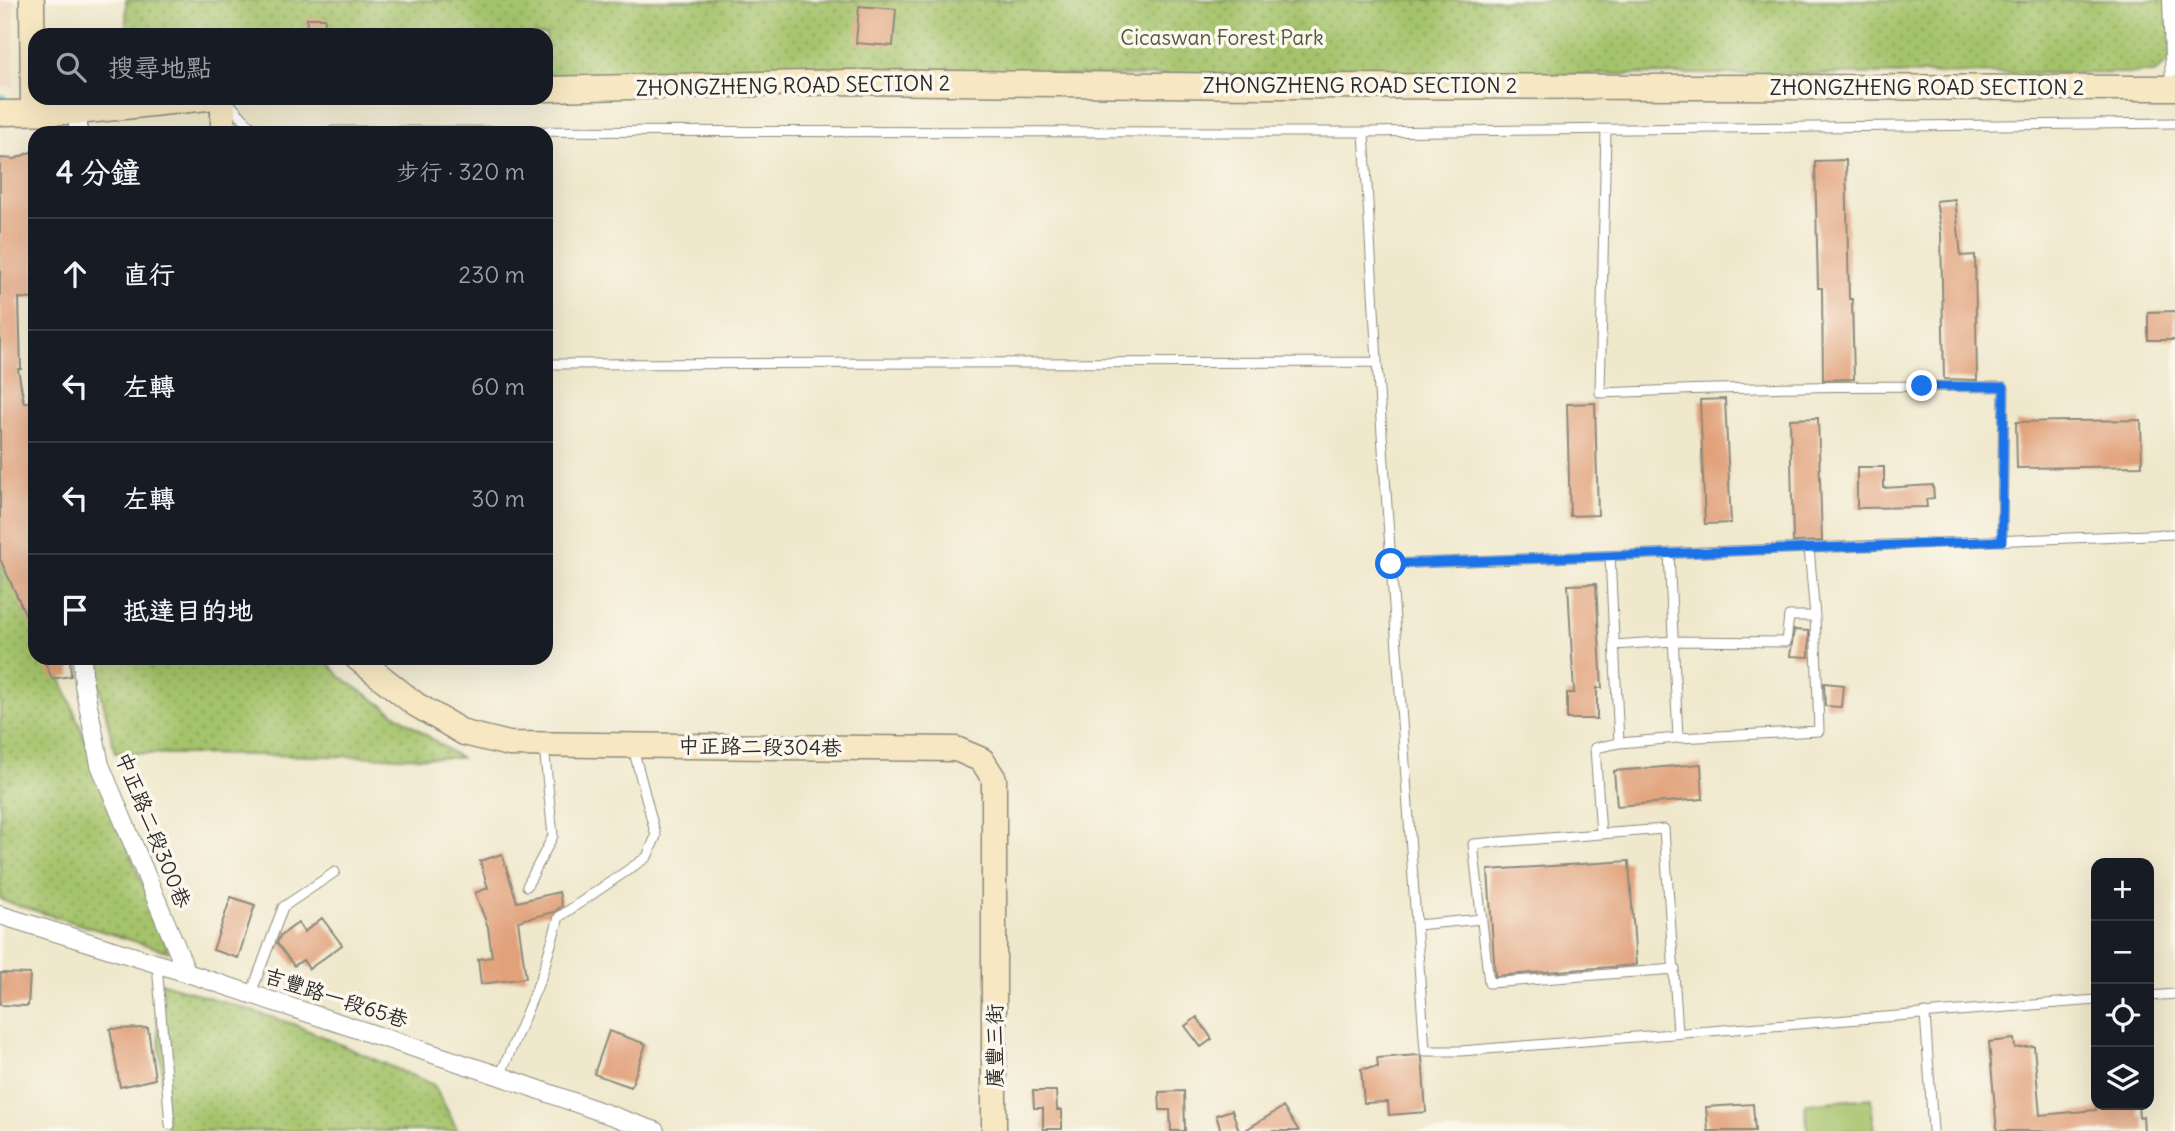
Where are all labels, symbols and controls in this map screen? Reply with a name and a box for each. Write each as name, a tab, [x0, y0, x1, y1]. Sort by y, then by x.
park label: Cicaswan Forest Park	[1120, 24, 1324, 51]
search box	[28, 28, 553, 105]
icon: search	[52, 48, 90, 86]
text: 搜尋地點	[108, 51, 212, 84]
street label: ZHONGZHENG ROAD SECTION 2	[636, 69, 950, 102]
street label: ZHONGZHENG ROAD SECTION 2	[1203, 72, 1517, 99]
street label: ZHONGZHENG ROAD SECTION 2	[1770, 74, 2084, 101]
text: 4 分鐘	[56, 153, 140, 191]
text: 步行 · 320 m	[396, 157, 525, 186]
icon: ahead	[56, 255, 94, 293]
text: 直行	[123, 258, 175, 291]
text: 230 m	[459, 260, 525, 289]
icon: left	[56, 367, 94, 405]
text: 左轉	[123, 370, 175, 403]
route end	[1906, 370, 1937, 401]
text: 60 m	[471, 372, 525, 401]
icon: left	[56, 479, 94, 517]
text: 左轉	[123, 482, 175, 515]
text: 30 m	[471, 484, 525, 513]
route start	[1375, 548, 1406, 579]
icon: arrive	[56, 591, 94, 629]
text: 抵達目的地	[123, 594, 253, 627]
street label: 中正路二段304巷	[678, 732, 842, 761]
street label: 中正路二段300巷	[110, 748, 197, 912]
map controls	[2091, 858, 2154, 1110]
button: +	[2091, 858, 2154, 921]
button: −	[2091, 921, 2154, 984]
street label: 吉豐路一段65巷	[261, 961, 412, 1034]
button: locate	[2091, 984, 2154, 1047]
street label: 廣豐三街	[981, 1004, 1008, 1088]
button: layers	[2091, 1047, 2154, 1110]

